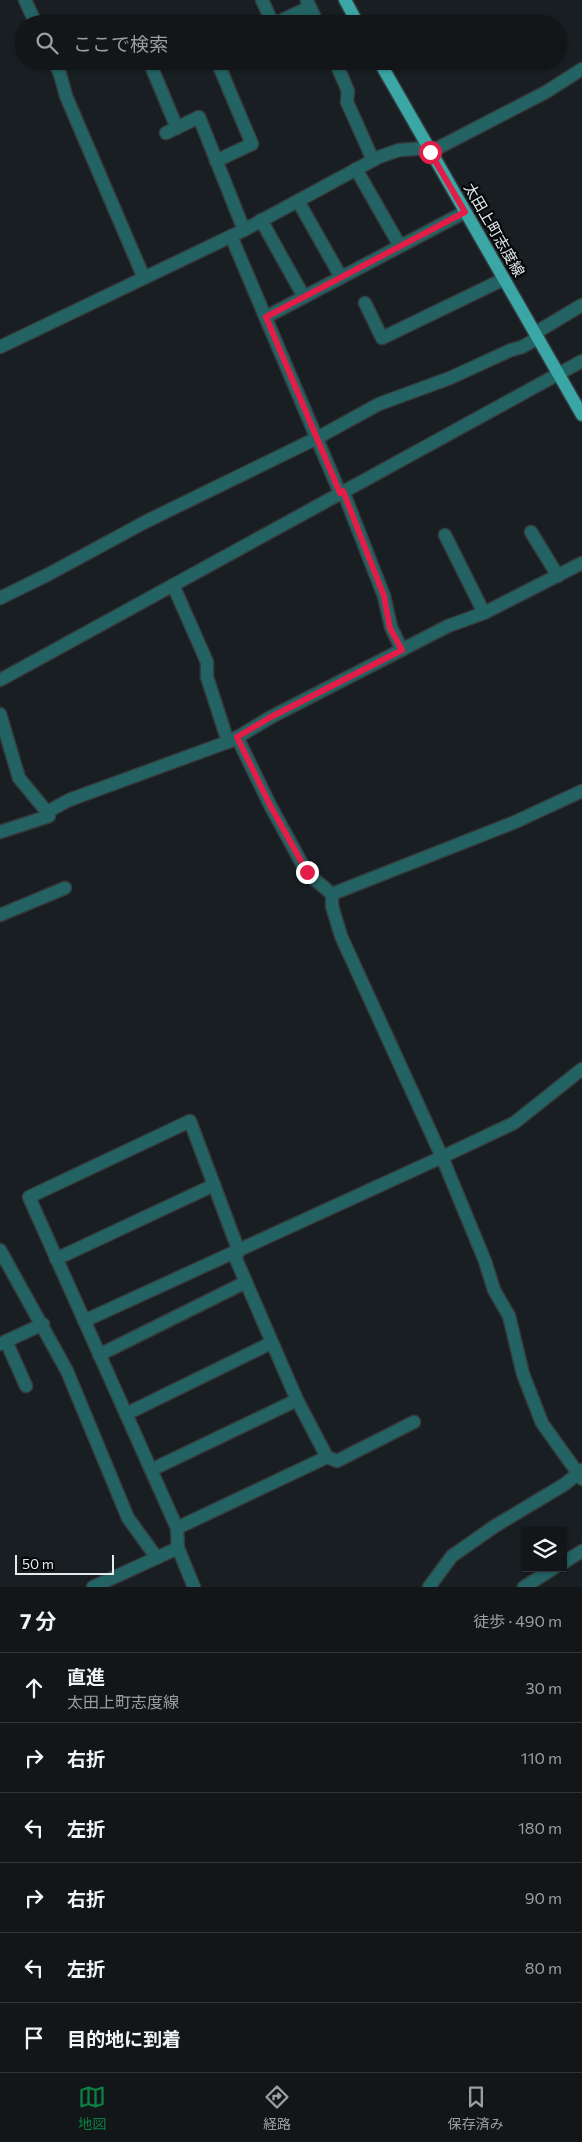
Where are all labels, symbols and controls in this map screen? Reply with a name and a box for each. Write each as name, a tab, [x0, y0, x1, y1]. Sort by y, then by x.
search box	[15, 15, 567, 70]
icon: search	[33, 29, 61, 57]
text: ここで検索	[73, 32, 168, 55]
route start	[419, 141, 442, 164]
street label: 太田上町志度線	[461, 180, 529, 279]
route end	[296, 861, 319, 884]
map controls	[522, 1527, 567, 1572]
button: layers	[522, 1527, 567, 1572]
scale bar	[15, 1552, 114, 1575]
text: 50 m	[22, 1555, 54, 1572]
text: 7 分	[20, 1608, 57, 1633]
text: 徒歩 · 490 m	[473, 1611, 562, 1630]
text: 直進	[67, 1665, 105, 1688]
icon: ahead	[20, 1674, 48, 1702]
text: 30 m	[525, 1678, 562, 1697]
text: 太田上町志度線	[67, 1692, 179, 1711]
icon: right	[20, 1744, 48, 1772]
text: 右折	[67, 1747, 105, 1770]
text: 110 m	[521, 1748, 562, 1767]
icon: left	[20, 1814, 48, 1842]
text: 左折	[67, 1817, 105, 1840]
text: 180 m	[518, 1818, 562, 1837]
icon: right	[20, 1884, 48, 1912]
text: 右折	[67, 1887, 105, 1910]
text: 90 m	[525, 1888, 562, 1907]
icon: left	[20, 1954, 48, 1982]
text: 左折	[67, 1957, 105, 1980]
text: 80 m	[525, 1958, 562, 1977]
icon: arrive	[20, 2024, 48, 2052]
text: 目的地に到着	[67, 2027, 181, 2050]
tab: 地図	[78, 2083, 106, 2133]
tab: 経路	[263, 2083, 291, 2133]
tab: 保存済み	[448, 2083, 504, 2133]

